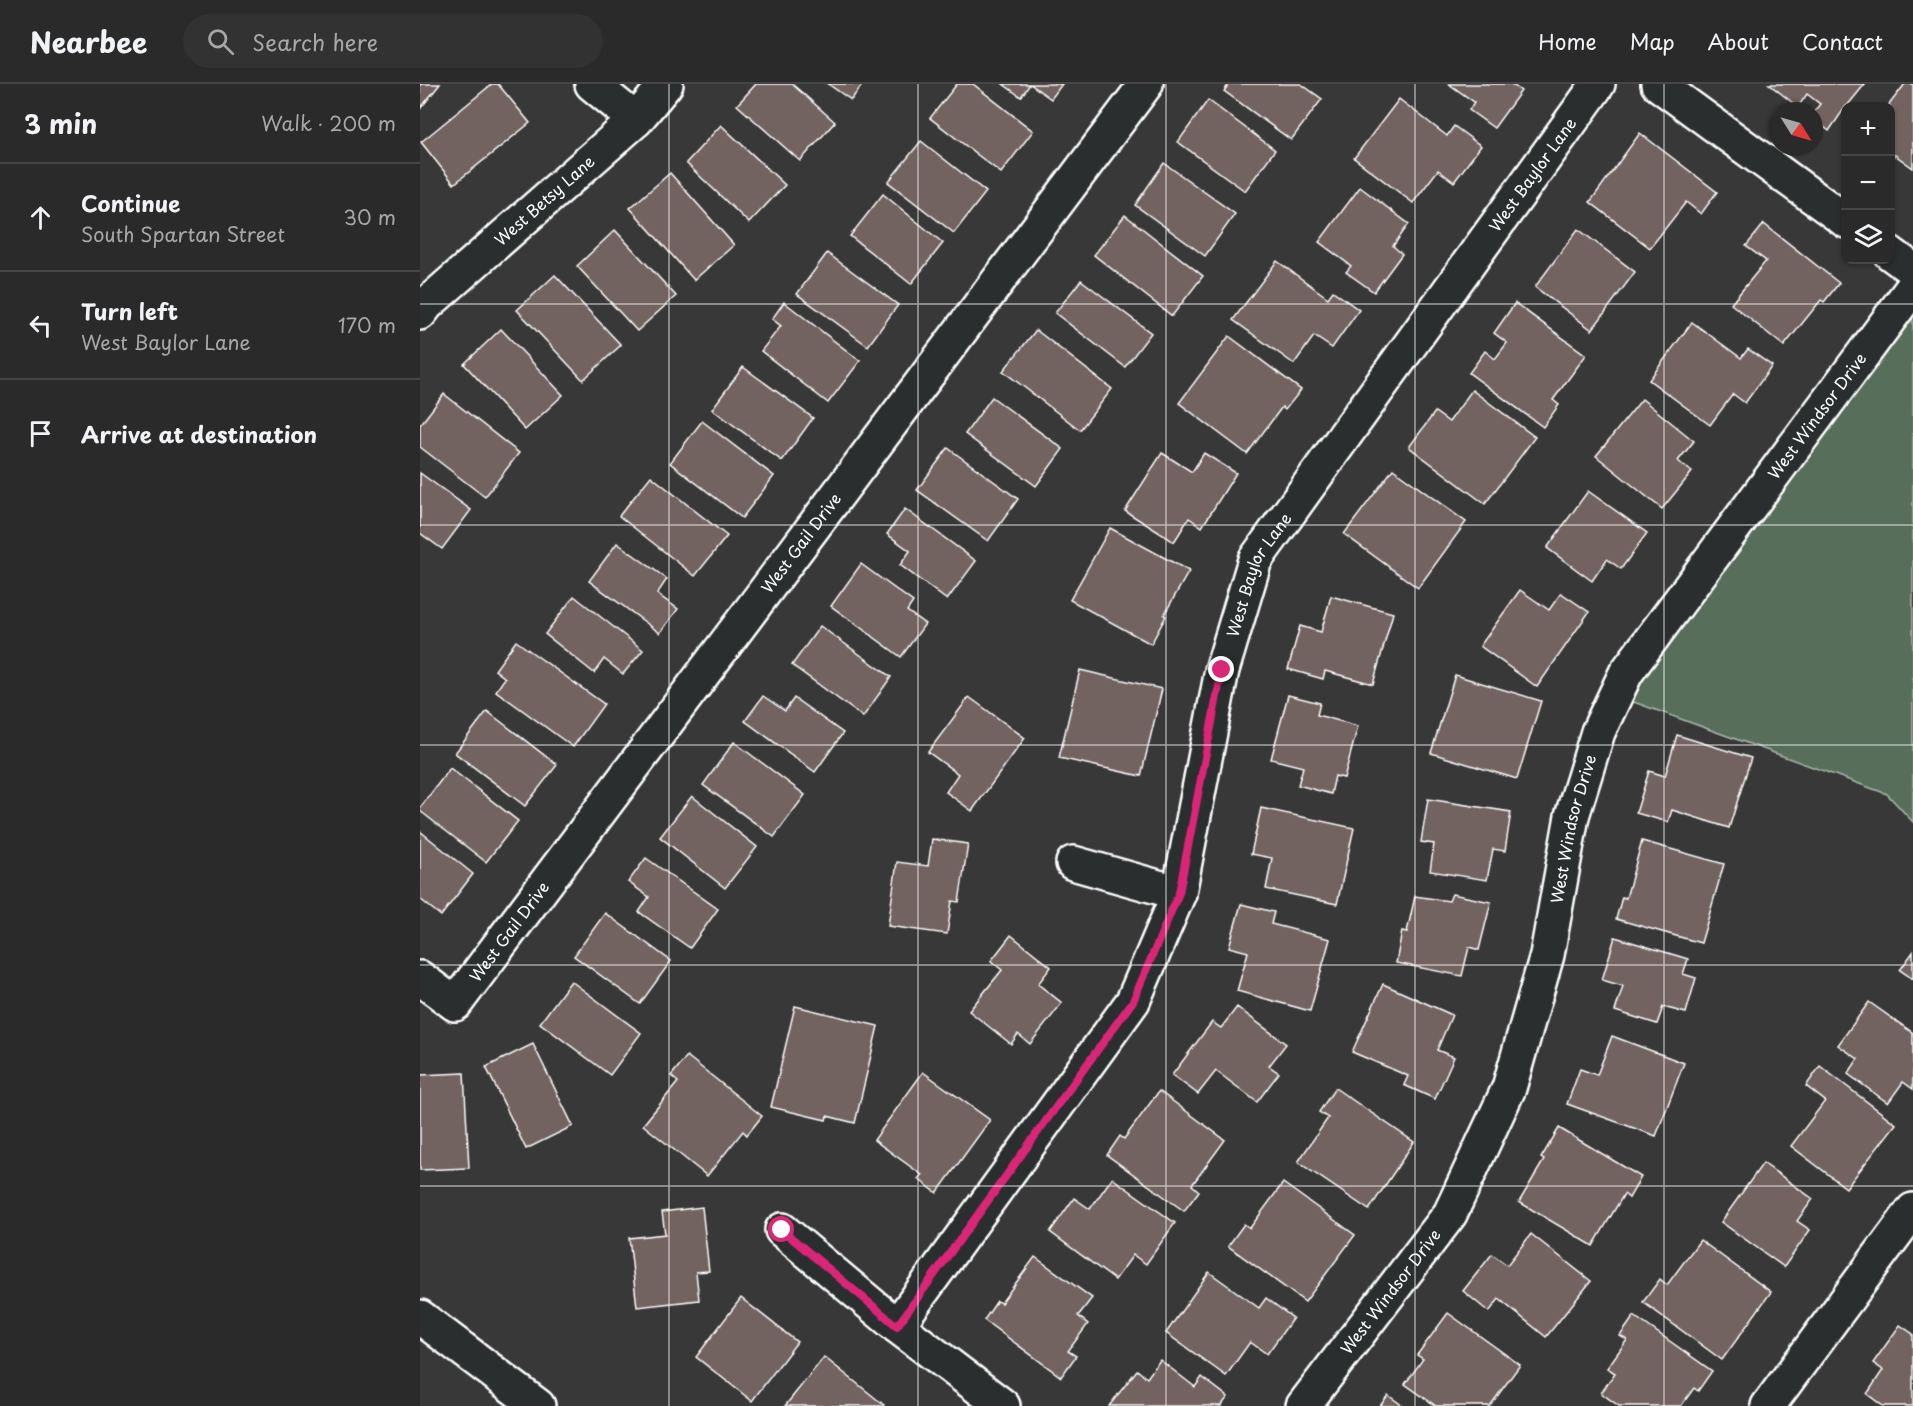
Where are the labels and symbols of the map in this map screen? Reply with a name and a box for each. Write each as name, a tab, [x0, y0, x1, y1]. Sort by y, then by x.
north arrow	[1769, 102, 1823, 156]
street label: West Baylor Lane	[1482, 112, 1581, 236]
street label: West Betsy Lane	[488, 149, 599, 251]
street label: West Windsor Drive	[1761, 347, 1871, 484]
street label: West Gail Drive	[755, 487, 846, 598]
street label: West Baylor Lane	[1220, 507, 1297, 640]
route end	[1208, 656, 1234, 682]
street label: West Windsor Drive	[1544, 751, 1601, 905]
street label: West Gail Drive	[463, 876, 554, 986]
route start	[768, 1216, 794, 1242]
street label: West Windsor Drive	[1334, 1223, 1446, 1359]

